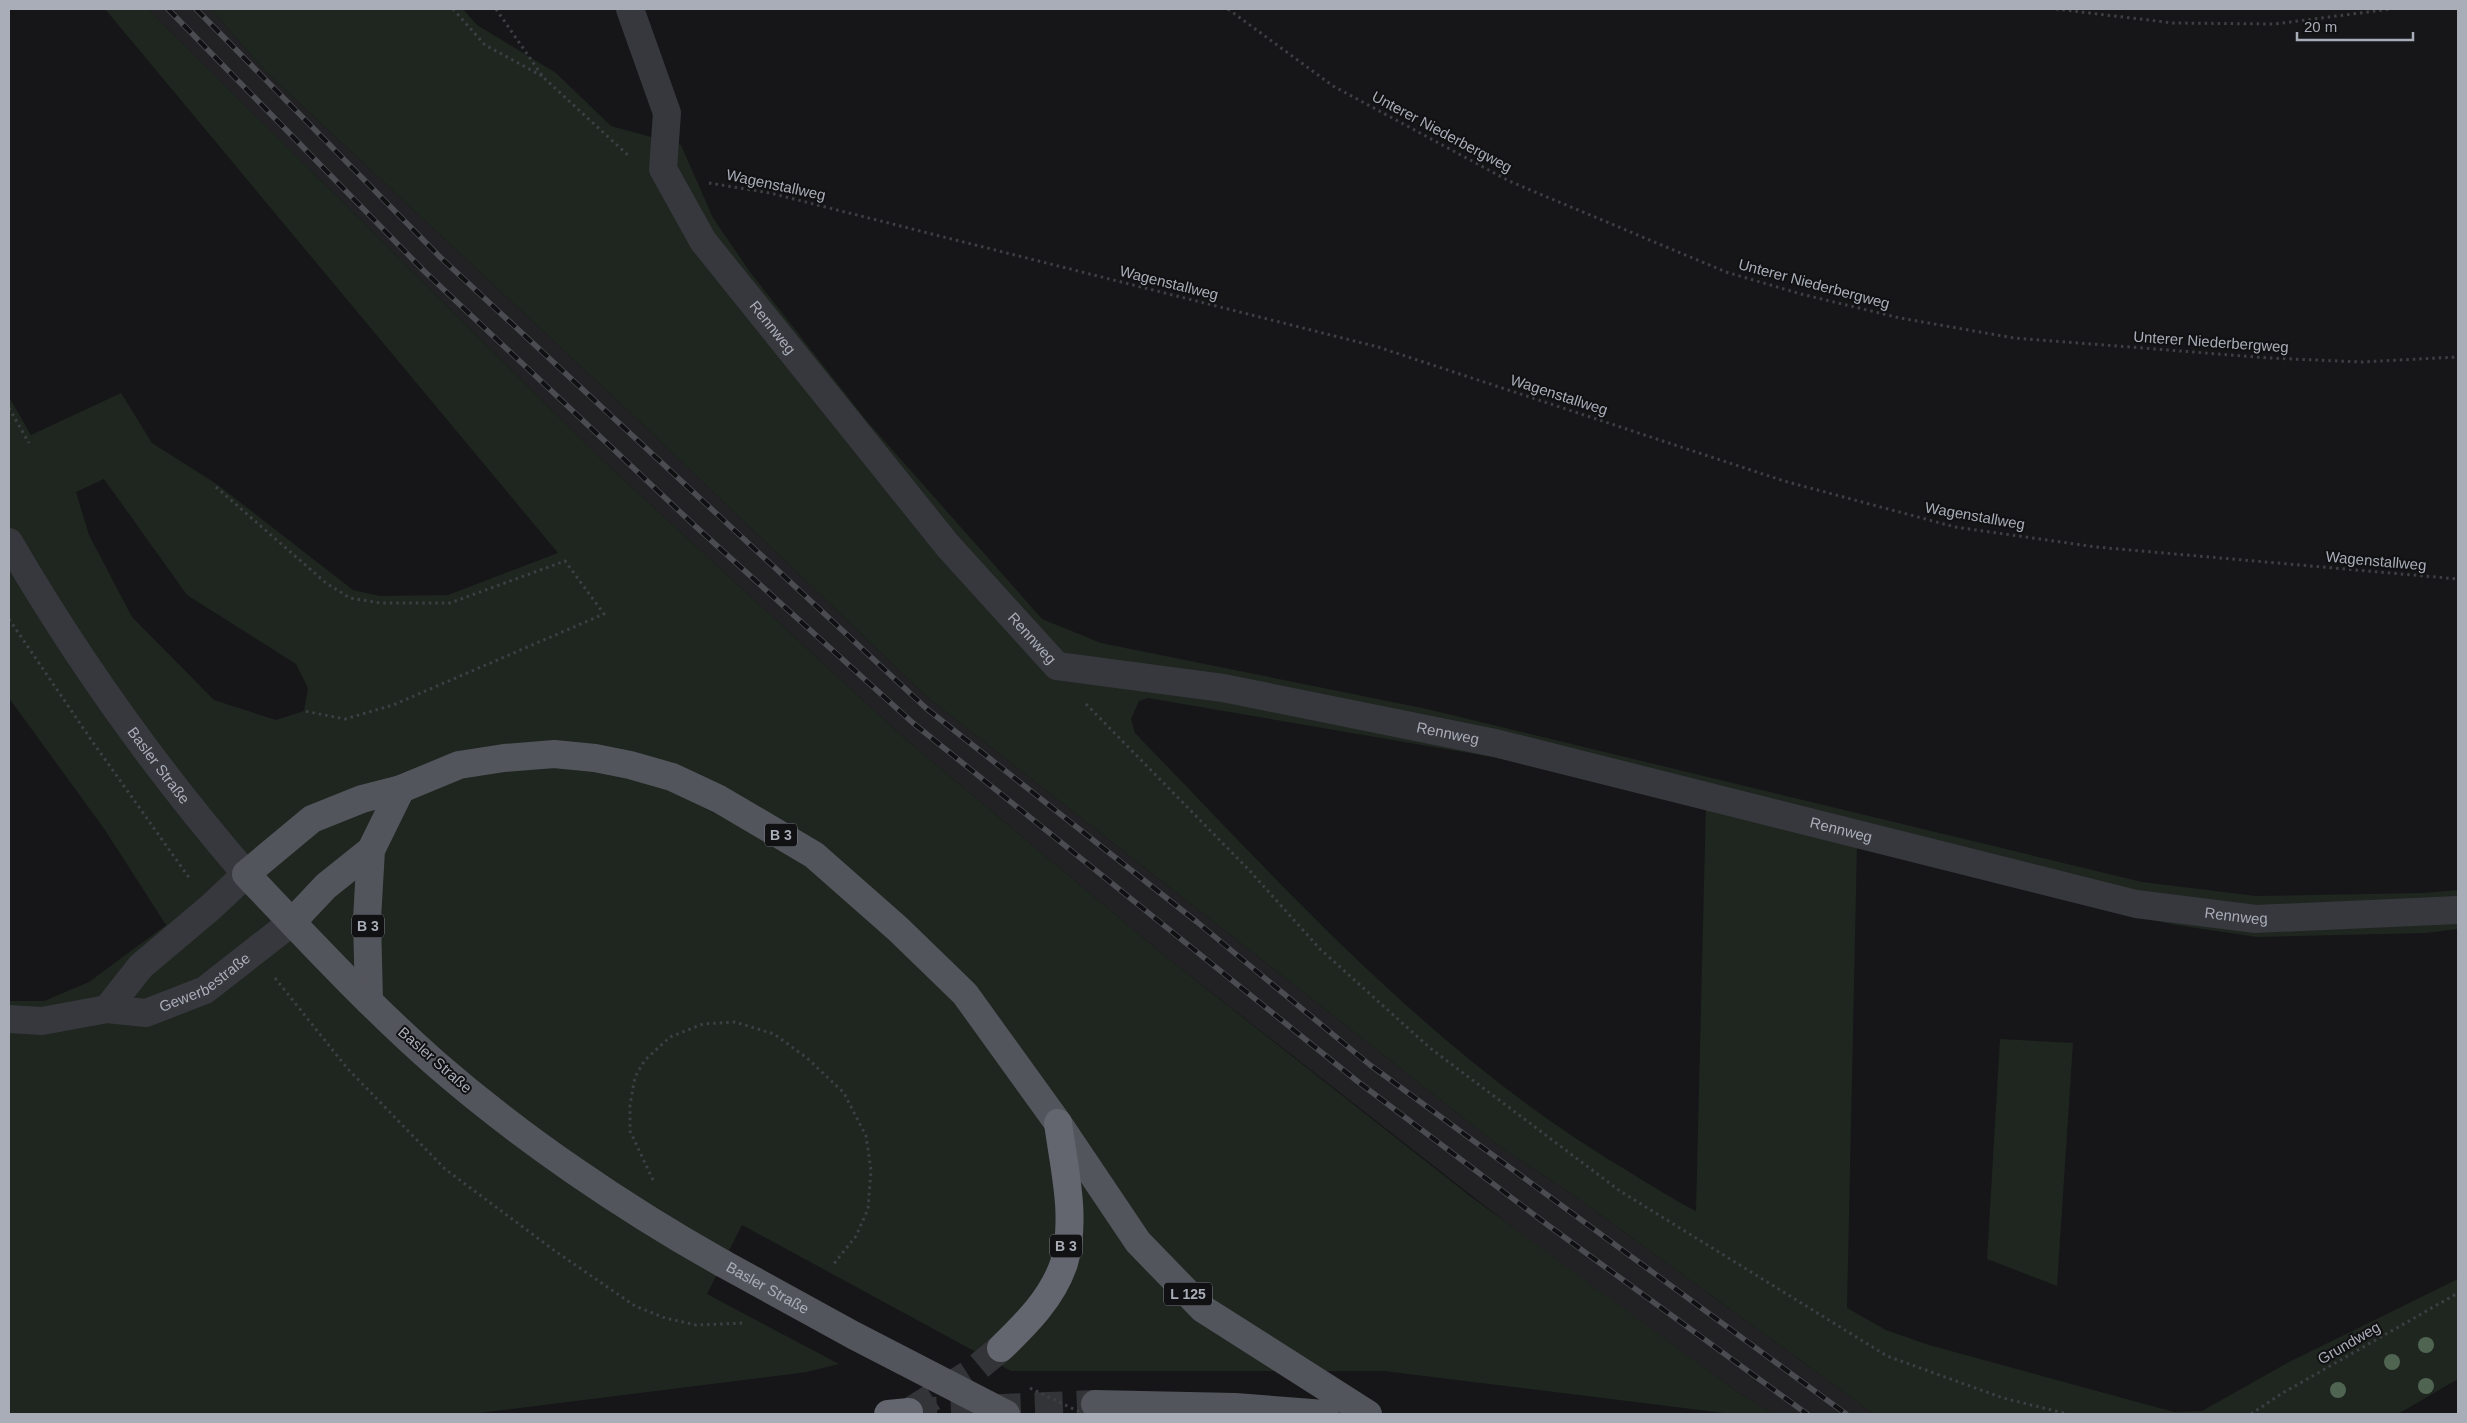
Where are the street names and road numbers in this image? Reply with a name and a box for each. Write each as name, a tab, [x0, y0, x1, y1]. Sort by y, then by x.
street label: Unterer Niederbergweg	[1369, 87, 1515, 176]
street label: Wagenstallweg	[725, 166, 827, 203]
street label: Unterer Niederbergweg	[1737, 255, 1892, 312]
street label: Wagenstallweg	[1118, 262, 1220, 303]
street label: Rennweg	[746, 297, 799, 357]
street label: Unterer Niederbergweg	[2133, 328, 2289, 355]
street label: Wagenstallweg	[1508, 371, 1610, 418]
street label: Wagenstallweg	[1924, 498, 2026, 533]
street label: Wagenstallweg	[2325, 548, 2427, 573]
street label: Rennweg	[1005, 609, 1060, 667]
street label: Rennweg	[1415, 718, 1481, 748]
street label: Basler Straße	[124, 723, 193, 807]
street label: Rennweg	[1808, 813, 1874, 845]
road number: B 3	[765, 824, 797, 846]
street label: Rennweg	[2204, 904, 2268, 927]
road number: B 3	[352, 914, 384, 938]
street label: Gewerbestraße	[157, 949, 253, 1015]
street label: Basler Straße	[395, 1023, 476, 1096]
road number: B 3	[1050, 1234, 1082, 1258]
street label: Basler Straße	[724, 1258, 812, 1317]
road number: L 125	[1164, 1282, 1212, 1306]
street label: Grundweg	[2315, 1318, 2383, 1367]

